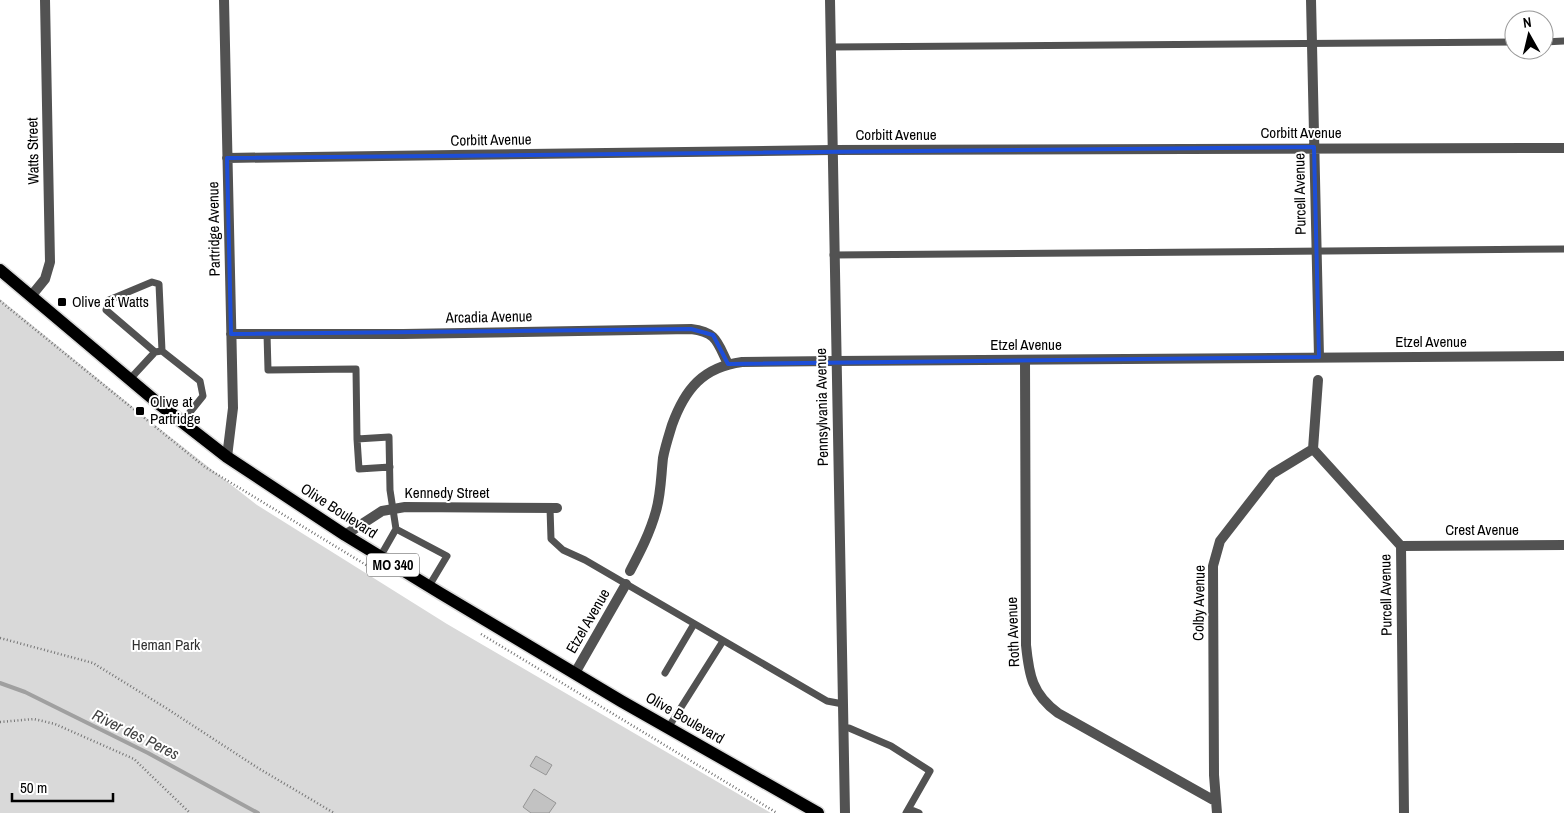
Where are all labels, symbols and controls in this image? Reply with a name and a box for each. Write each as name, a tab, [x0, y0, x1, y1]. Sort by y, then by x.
north arrow	[1504, 10, 1554, 60]
text: N	[1522, 13, 1533, 32]
street label: Watts Street	[21, 117, 44, 185]
street label: Corbitt Avenue	[1260, 122, 1342, 143]
street label: Corbitt Avenue	[855, 124, 937, 145]
street label: Corbitt Avenue	[450, 128, 532, 151]
street label: Purcell Avenue	[1288, 153, 1311, 235]
street label: Partridge Avenue	[202, 181, 225, 277]
place label: Olive at Watts	[72, 291, 149, 312]
marker: Olive at Watts	[56, 296, 68, 308]
street label: Arcadia Avenue	[444, 305, 533, 328]
street label: Etzel Avenue	[1395, 331, 1467, 352]
street label: Etzel Avenue	[990, 334, 1062, 355]
street label: Pennsylvania Avenue	[810, 348, 833, 466]
place label: Olive at Partridge	[150, 391, 201, 429]
marker: Olive at Partridge	[134, 405, 146, 417]
street label: Olive Boulevard	[297, 478, 382, 543]
street label: Kennedy Street	[405, 482, 490, 503]
street label: Crest Avenue	[1445, 519, 1519, 540]
road number: MO 340	[367, 554, 419, 576]
street label: Purcell Avenue	[1374, 554, 1397, 636]
street label: Colby Avenue	[1187, 565, 1210, 641]
street label: Etzel Avenue	[561, 584, 615, 657]
street label: Roth Avenue	[1001, 596, 1024, 667]
park label: Heman Park	[132, 634, 201, 655]
street label: Olive Boulevard	[642, 687, 728, 749]
water label: River des Peres	[89, 703, 183, 765]
scale bar	[12, 770, 114, 802]
text: 50 m	[20, 777, 47, 798]

